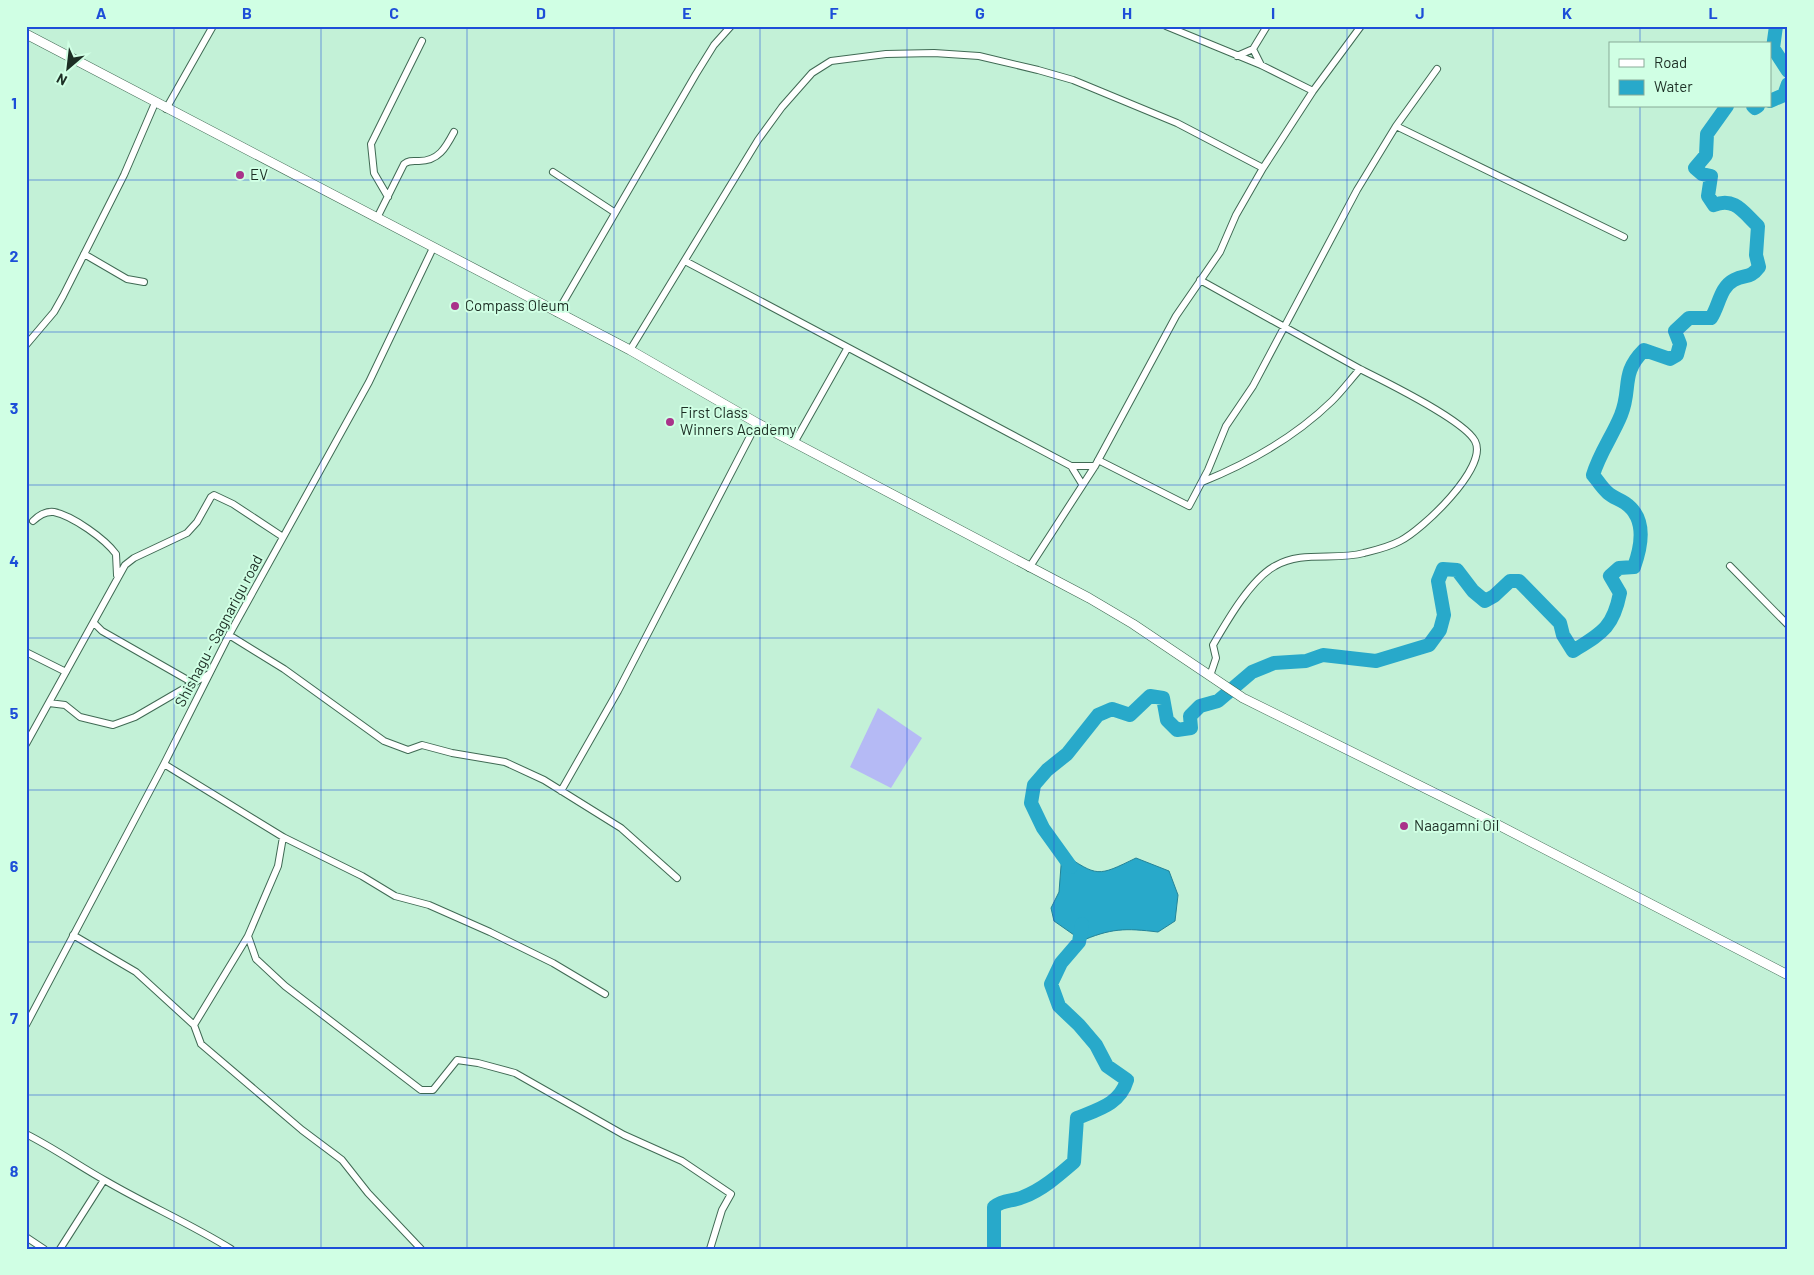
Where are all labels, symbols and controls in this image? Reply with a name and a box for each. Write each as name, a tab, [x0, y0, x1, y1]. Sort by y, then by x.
text: A	[96, 3, 107, 22]
text: B	[242, 3, 252, 22]
text: C	[389, 3, 399, 22]
text: D	[536, 3, 546, 22]
text: E	[682, 3, 692, 22]
text: F	[830, 3, 839, 22]
text: G	[975, 3, 985, 22]
text: H	[1122, 3, 1132, 22]
text: I	[1271, 3, 1275, 22]
text: J	[1415, 3, 1425, 22]
text: K	[1562, 3, 1572, 22]
text: L	[1708, 3, 1718, 22]
north arrow	[42, 42, 92, 92]
legend	[1609, 42, 1772, 108]
text: Road	[1654, 53, 1687, 71]
text: N	[54, 70, 70, 90]
text: Water	[1654, 77, 1693, 95]
text: 1	[11, 93, 17, 112]
place label: EV	[250, 165, 268, 183]
marker: EV	[234, 169, 246, 181]
text: 2	[10, 246, 19, 265]
place label: Compass Oleum	[465, 296, 569, 314]
marker: Compass Oleum	[449, 300, 461, 312]
text: 3	[10, 398, 18, 417]
place label: First Class Winners Academy	[680, 403, 797, 438]
marker: First Class Winners Academy	[664, 416, 676, 428]
text: 4	[9, 551, 19, 570]
street label: Shishagu - Sagnarigu road	[170, 551, 266, 710]
text: 5	[10, 703, 19, 722]
place label: Naagamni Oil	[1414, 816, 1499, 834]
marker: Naagamni Oil	[1398, 820, 1410, 832]
text: 6	[10, 856, 19, 875]
text: 7	[10, 1008, 18, 1027]
text: 8	[10, 1161, 19, 1180]

